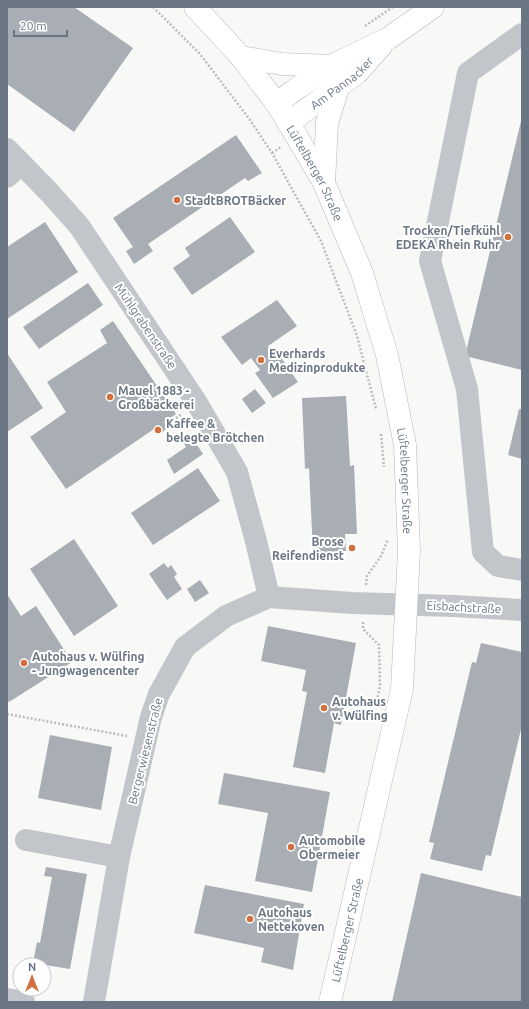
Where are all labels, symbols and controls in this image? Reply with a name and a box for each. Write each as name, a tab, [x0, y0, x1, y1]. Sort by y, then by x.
scale bar	[14, 12, 67, 38]
text: 20 m	[20, 19, 47, 32]
street label: Am Pannacker	[307, 53, 376, 111]
street label: Lüftelberger Straße	[285, 122, 346, 223]
place label: StadtBROTBäcker	[185, 194, 286, 207]
marker: StadtBROTBäcker	[172, 195, 182, 205]
place label: Trocken/Tiefkühl EDEKA Rhein Ruhr	[396, 224, 500, 251]
marker: Trocken/Tiefkühl EDEKA Rhein Ruhr	[503, 232, 513, 242]
street label: Mühlgrabenstraße	[113, 281, 179, 371]
place label: Everhards Medizinprodukte	[269, 347, 365, 374]
marker: Everhards Medizinprodukte	[256, 355, 266, 365]
place label: Mauel 1883 - Großbäckerei	[118, 384, 194, 411]
marker: Mauel 1883 - Großbäckerei	[105, 392, 115, 402]
place label: Kaffee & belegte Brötchen	[166, 417, 264, 444]
marker: Kaffee & belegte Brötchen	[153, 425, 163, 435]
street label: Lüftelberger Straße	[395, 426, 415, 534]
place label: Brose Reifendienst	[272, 535, 344, 562]
marker: Brose Reifendienst	[347, 543, 357, 553]
street label: Eisbachstraße	[426, 599, 502, 615]
place label: Autohaus v. Wülfing - Jungwagencenter	[32, 650, 145, 677]
marker: Autohaus v. Wülfing - Jungwagencenter	[19, 658, 29, 668]
place label: Autohaus v. Wülfing	[332, 695, 388, 722]
street label: Bergerwiesenstraße	[125, 696, 165, 806]
marker: Autohaus v. Wülfing	[319, 703, 329, 713]
place label: Automobile Obermeier	[299, 834, 365, 861]
marker: Automobile Obermeier	[286, 842, 296, 852]
street label: Lüftelberger Straße	[329, 877, 365, 983]
place label: Autohaus Nettekoven	[258, 906, 325, 933]
marker: Autohaus Nettekoven	[245, 914, 255, 924]
north arrow	[12, 957, 52, 997]
text: N	[28, 961, 36, 973]

